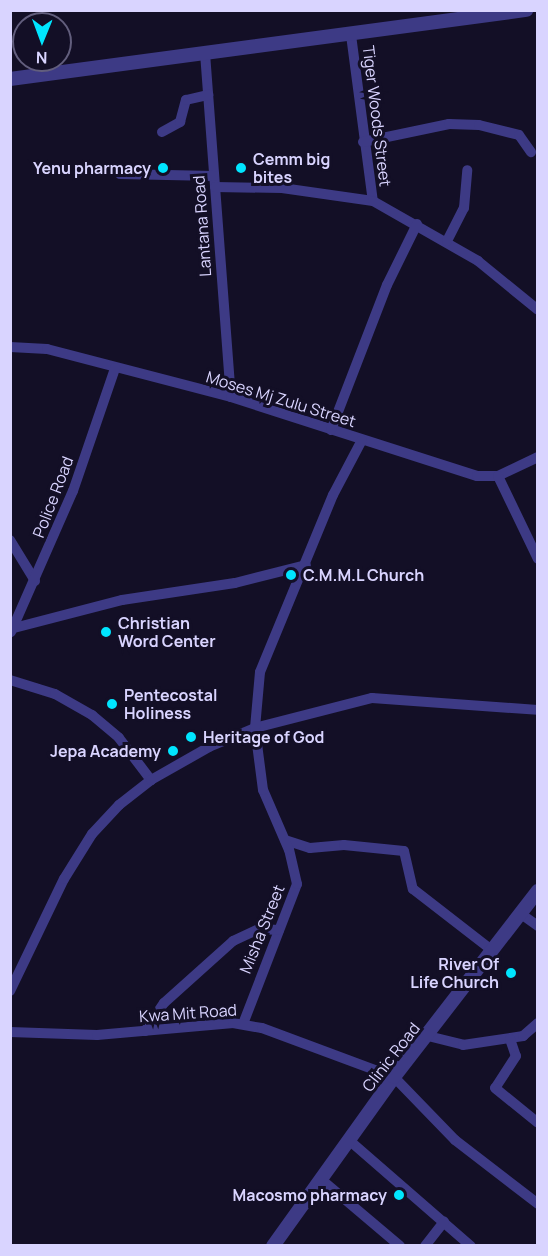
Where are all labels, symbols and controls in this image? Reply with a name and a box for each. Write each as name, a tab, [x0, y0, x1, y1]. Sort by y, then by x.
north arrow	[12, 12, 72, 72]
street label: Tiger Woods Street	[359, 44, 395, 188]
text: N	[36, 47, 48, 69]
place label: Cemm big bites	[253, 149, 330, 187]
place label: Yenu pharmacy	[33, 158, 151, 178]
marker: Yenu pharmacy	[156, 161, 170, 175]
marker: Cemm big bites	[234, 161, 248, 175]
street label: Lantana Road	[189, 175, 215, 277]
street label: Moses Mj Zulu Street	[204, 367, 358, 431]
street label: Police Road	[29, 454, 77, 540]
place label: C.M.M.L Church	[303, 565, 425, 585]
marker: C.M.M.L Church	[284, 568, 298, 582]
place label: Christian Word Center	[118, 613, 216, 651]
marker: Christian Word Center	[99, 625, 113, 639]
place label: Pentecostal Holiness	[124, 685, 218, 723]
marker: Pentecostal Holiness	[105, 697, 119, 711]
place label: Heritage of God	[203, 727, 324, 747]
marker: Heritage of God	[184, 730, 198, 744]
place label: Jepa Academy	[50, 741, 161, 761]
marker: Jepa Academy	[166, 744, 180, 758]
street label: Misha Street	[235, 882, 289, 976]
place label: River Of Life Church	[410, 954, 499, 992]
marker: River Of Life Church	[504, 966, 518, 980]
street label: Kwa Mit Road	[138, 1000, 238, 1026]
street label: Clinic Road	[358, 1019, 424, 1095]
place label: Macosmo pharmacy	[233, 1185, 387, 1205]
marker: Macosmo pharmacy	[392, 1188, 406, 1202]

